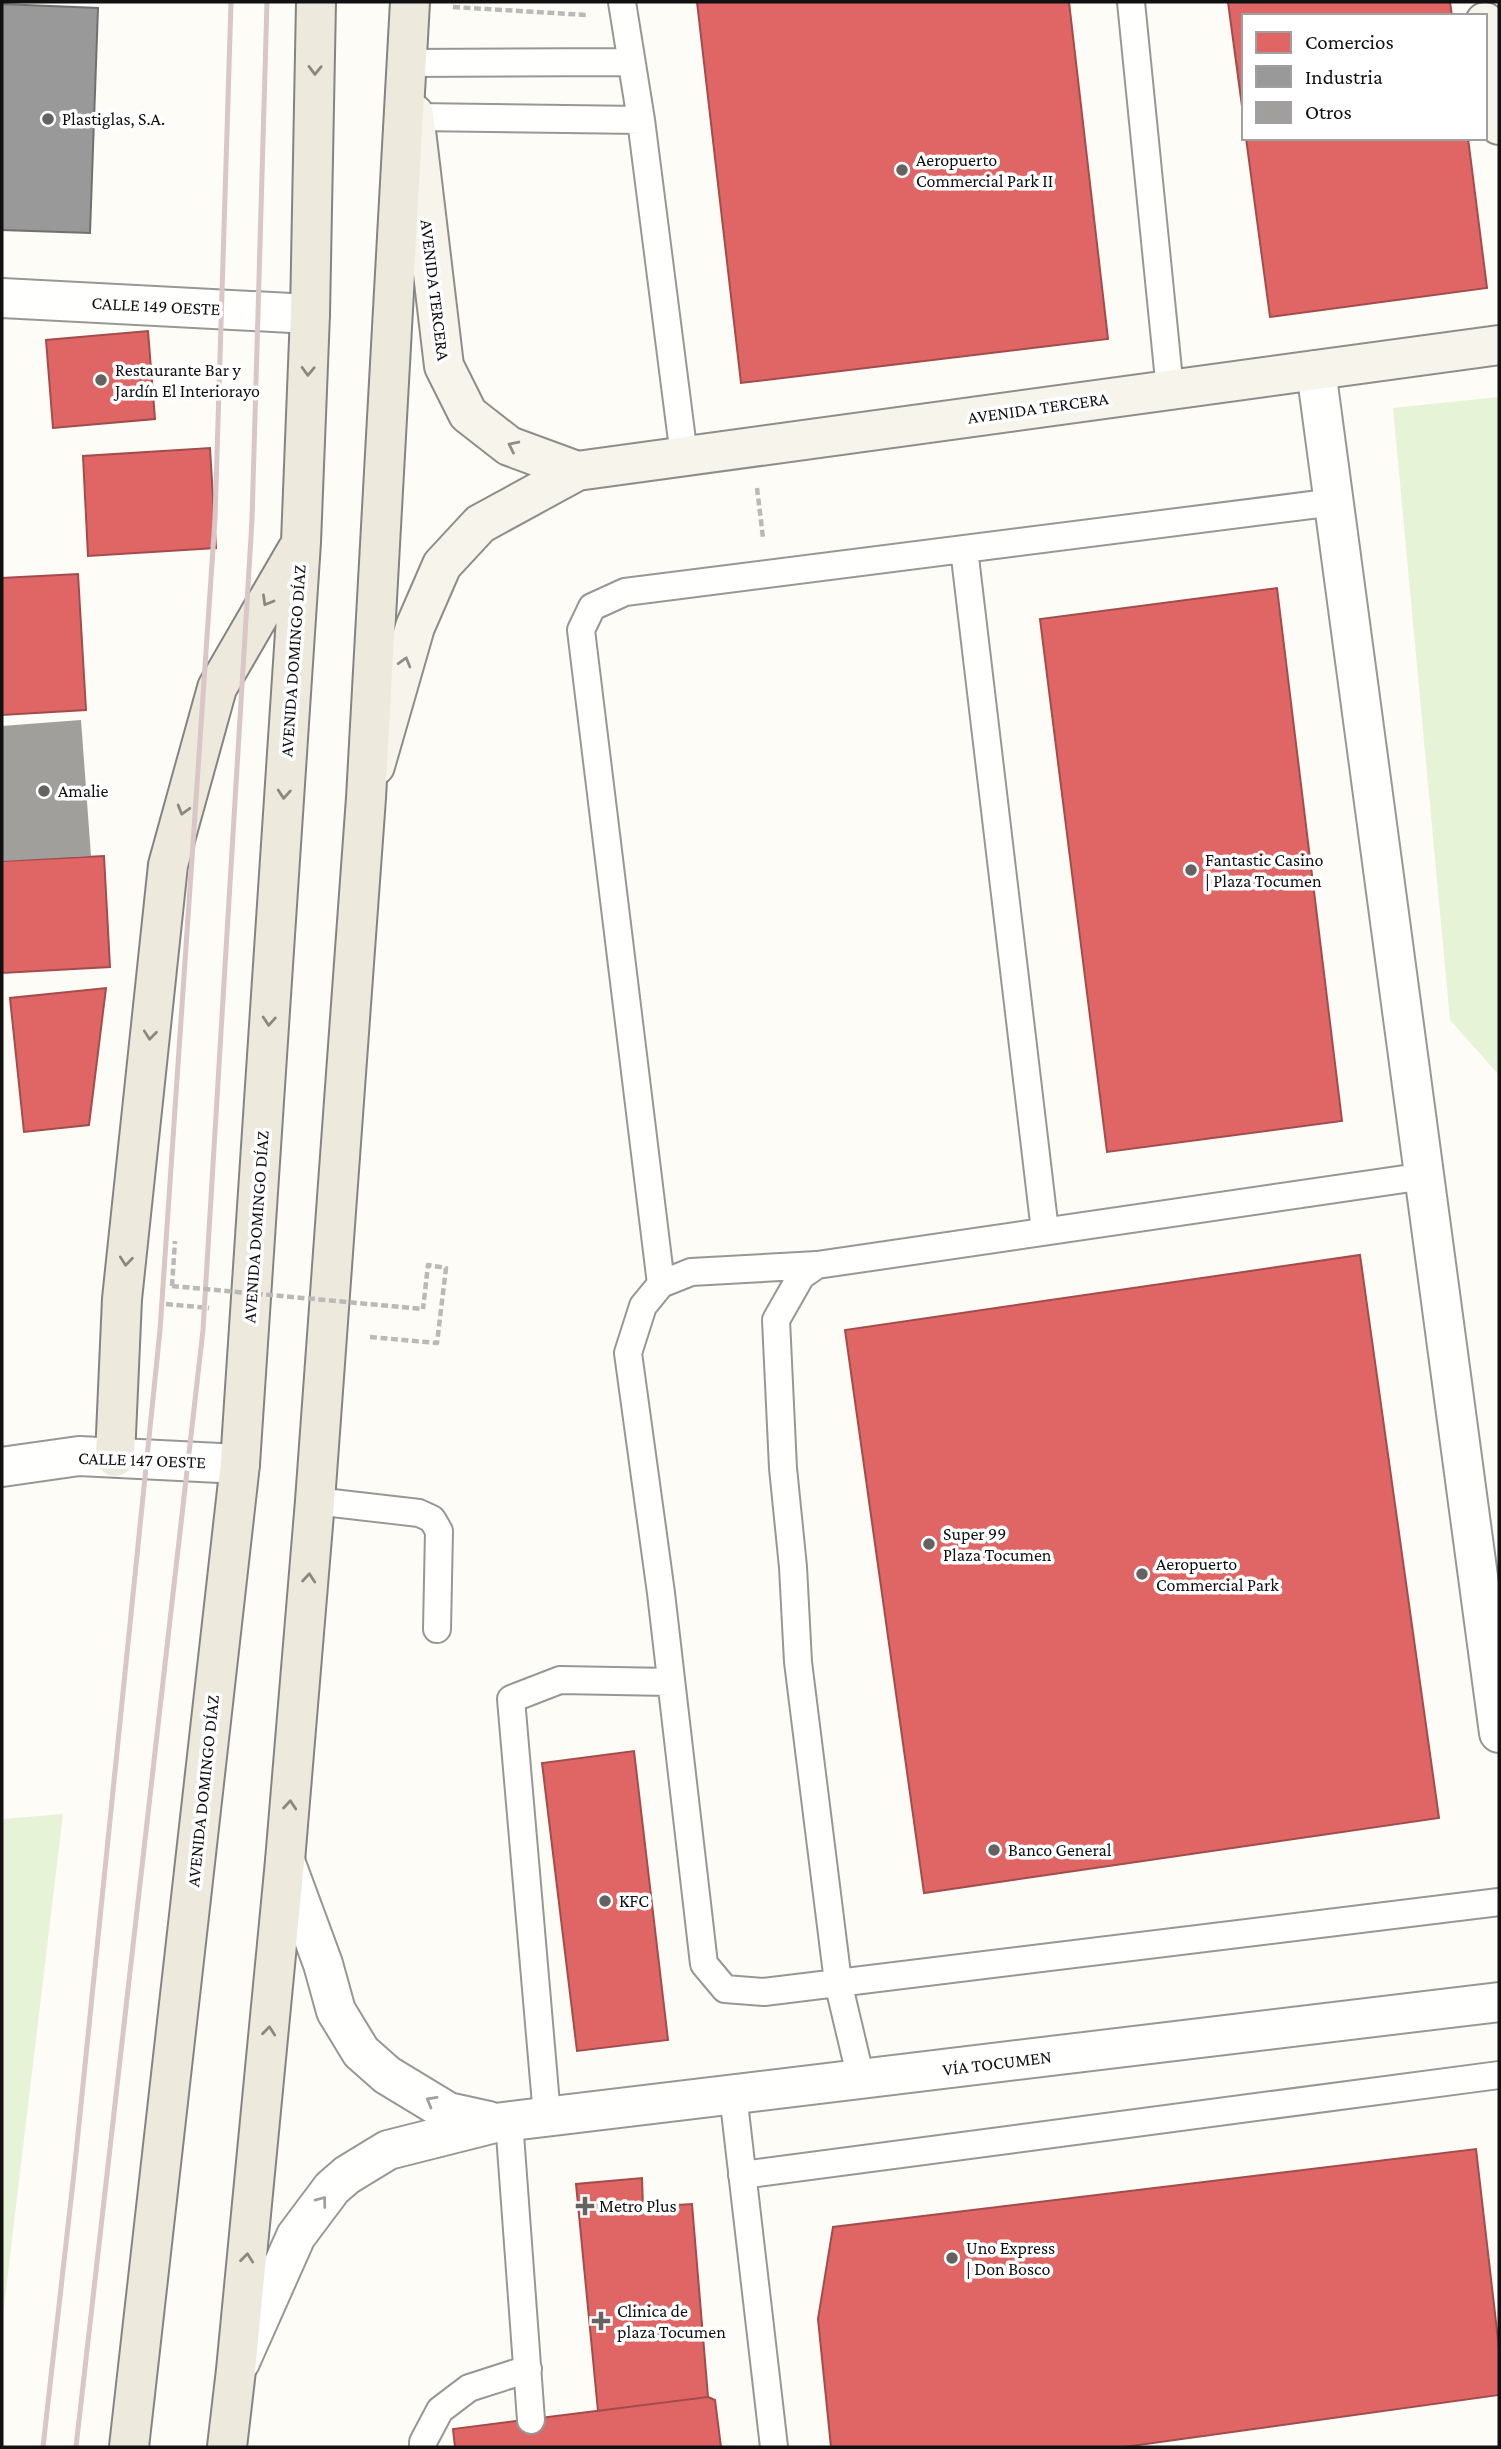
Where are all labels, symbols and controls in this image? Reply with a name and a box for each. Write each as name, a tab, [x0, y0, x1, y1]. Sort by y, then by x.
legend	[1242, 14, 1487, 140]
text: Comercios	[1305, 30, 1394, 54]
one-way arrow	[307, 65, 323, 76]
text: Industria	[1305, 65, 1383, 89]
text: Otros	[1305, 100, 1352, 124]
place label: Plastiglas, S.A.	[62, 109, 165, 129]
marker: Plastiglas, S.A.	[40, 111, 56, 127]
place label: Aeropuerto Commercial Park II	[916, 150, 1053, 191]
marker: Aeropuerto Commercial Park II	[894, 162, 910, 178]
street label: AVENIDA TERCERA	[416, 218, 454, 363]
street label: CALLE 149 OESTE	[91, 293, 221, 319]
place label: Restaurante Bar y Jardín El Interiorayo	[113, 360, 260, 401]
one-way arrow	[300, 366, 315, 377]
marker: Restaurante Bar y Jardín El Interiorayo	[93, 372, 109, 388]
street label: AVENIDA TERCERA	[966, 388, 1111, 428]
one-way arrow	[508, 441, 520, 455]
street label: AVENIDA DOMINGO DÍAZ	[276, 564, 310, 758]
one-way arrow	[262, 593, 275, 606]
one-way arrow	[397, 656, 411, 668]
place label: Amalie	[58, 781, 108, 801]
marker: Amalie	[36, 783, 52, 799]
one-way arrow	[277, 788, 292, 799]
one-way arrow	[177, 804, 191, 816]
place label: Fantastic Casino | Plaza Tocumen	[1205, 850, 1324, 891]
marker: Fantastic Casino | Plaza Tocumen	[1183, 862, 1199, 878]
one-way arrow	[262, 1015, 277, 1026]
one-way arrow	[143, 1030, 158, 1041]
street label: AVENIDA DOMINGO DÍAZ	[239, 1130, 273, 1324]
one-way arrow	[119, 1255, 134, 1267]
street label: CALLE 147 OESTE	[78, 1448, 206, 1472]
place label: Super 99 Plaza Tocumen	[943, 1524, 1052, 1565]
marker: Super 99 Plaza Tocumen	[921, 1536, 937, 1552]
place label: Aeropuerto Commercial Park	[1156, 1554, 1279, 1595]
marker: Aeropuerto Commercial Park	[1134, 1566, 1150, 1582]
one-way arrow	[301, 1572, 316, 1583]
street label: AVENIDA DOMINGO DÍAZ	[183, 1694, 223, 1888]
one-way arrow	[282, 1799, 297, 1810]
place label: Banco General	[1008, 1840, 1112, 1860]
marker: Banco General	[986, 1842, 1002, 1858]
place label: KFC	[619, 1891, 649, 1911]
marker: KFC	[597, 1893, 613, 1909]
one-way arrow	[261, 2025, 276, 2036]
street label: VÍA TOCUMEN	[941, 2046, 1053, 2080]
one-way arrow	[425, 2097, 438, 2110]
one-way arrow	[314, 2196, 327, 2209]
place label: Metro Plus	[599, 2196, 677, 2216]
marker: Metro Plus	[577, 2198, 593, 2214]
place label: Uno Express | Don Bosco	[966, 2238, 1055, 2279]
marker: Uno Express | Don Bosco	[944, 2250, 960, 2266]
one-way arrow	[239, 2252, 254, 2263]
place label: Clinica de plaza Tocumen	[617, 2301, 726, 2342]
marker: Clinica de plaza Tocumen	[591, 2311, 611, 2331]

